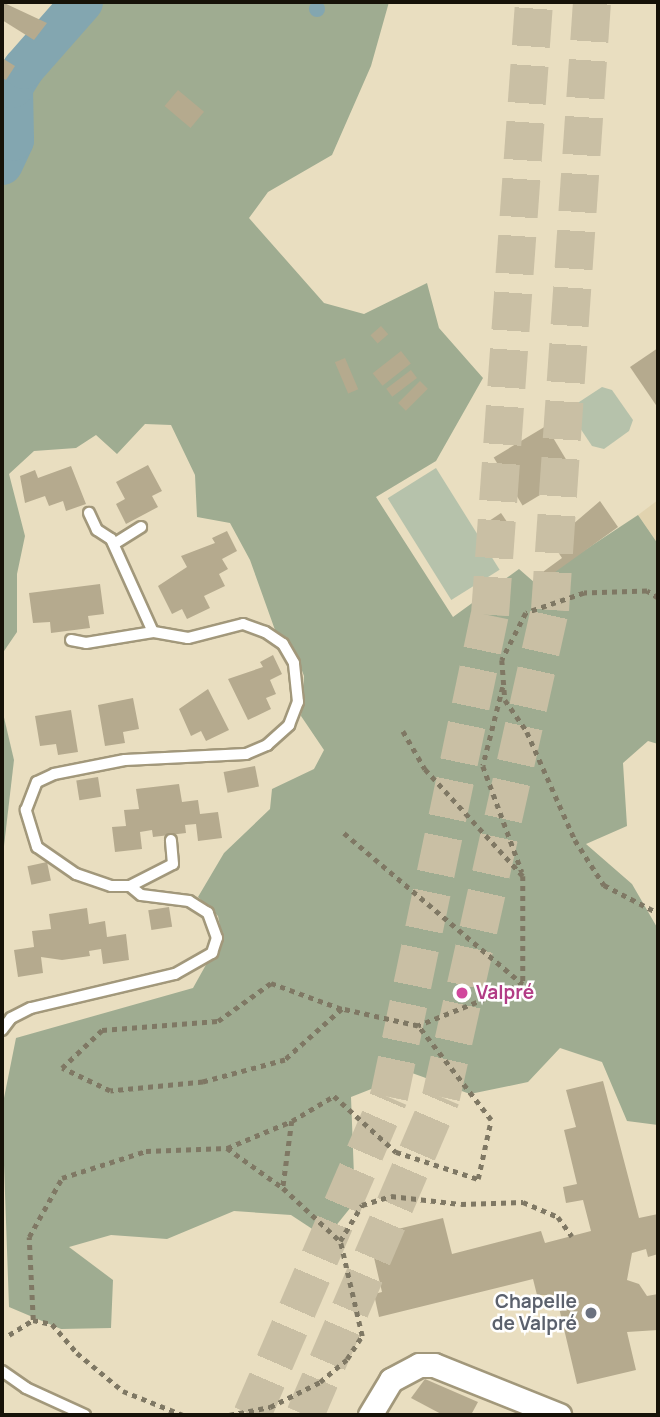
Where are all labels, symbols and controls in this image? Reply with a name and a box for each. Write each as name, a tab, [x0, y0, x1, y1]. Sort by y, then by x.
place label: Valpré	[476, 982, 534, 1004]
marker: Valpré	[454, 985, 470, 1001]
place label: Chapelle de Valpré	[492, 1291, 577, 1335]
marker: Chapelle de Valpré	[583, 1305, 599, 1321]

